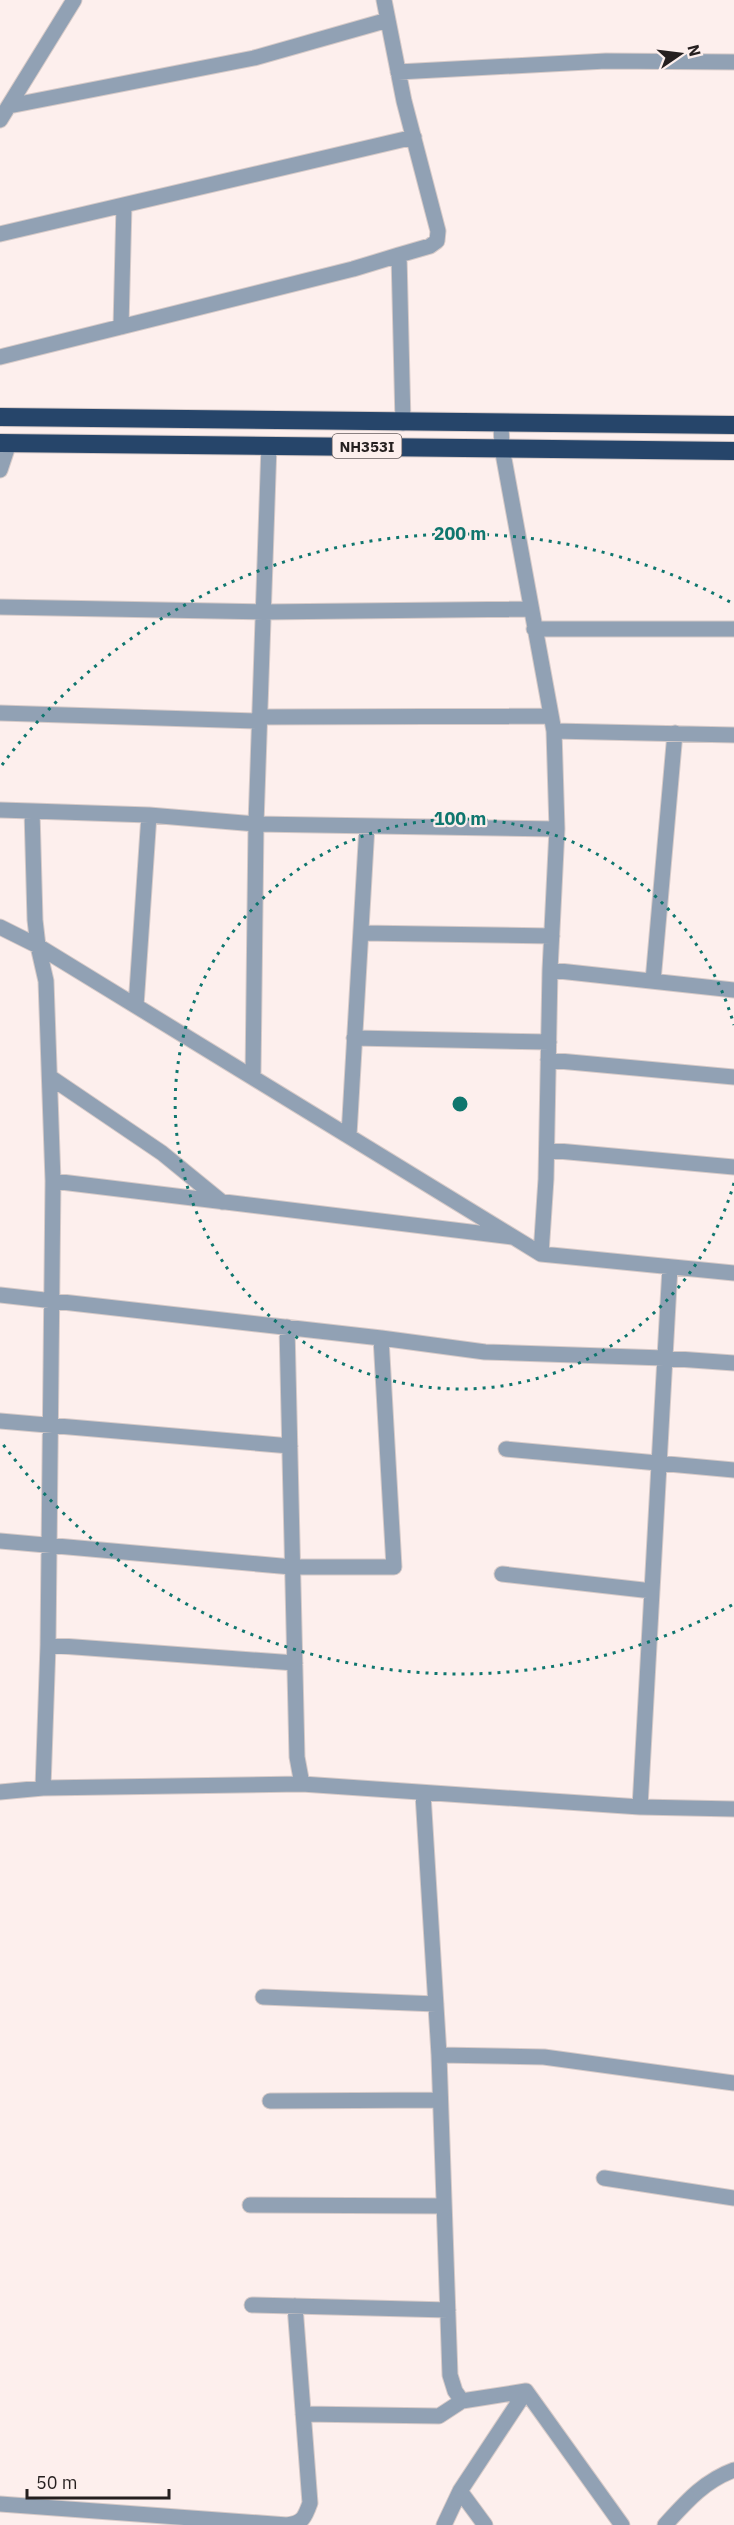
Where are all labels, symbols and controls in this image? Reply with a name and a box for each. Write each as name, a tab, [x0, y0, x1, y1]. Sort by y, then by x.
north arrow	[650, 24, 710, 84]
text: N	[683, 42, 706, 58]
road number: NH353I	[332, 434, 401, 458]
text: 200 m	[434, 522, 486, 545]
text: 100 m	[434, 807, 486, 830]
centre of rings	[450, 1094, 470, 1114]
scale bar	[27, 2462, 170, 2500]
text: 50 m	[36, 2471, 78, 2494]

